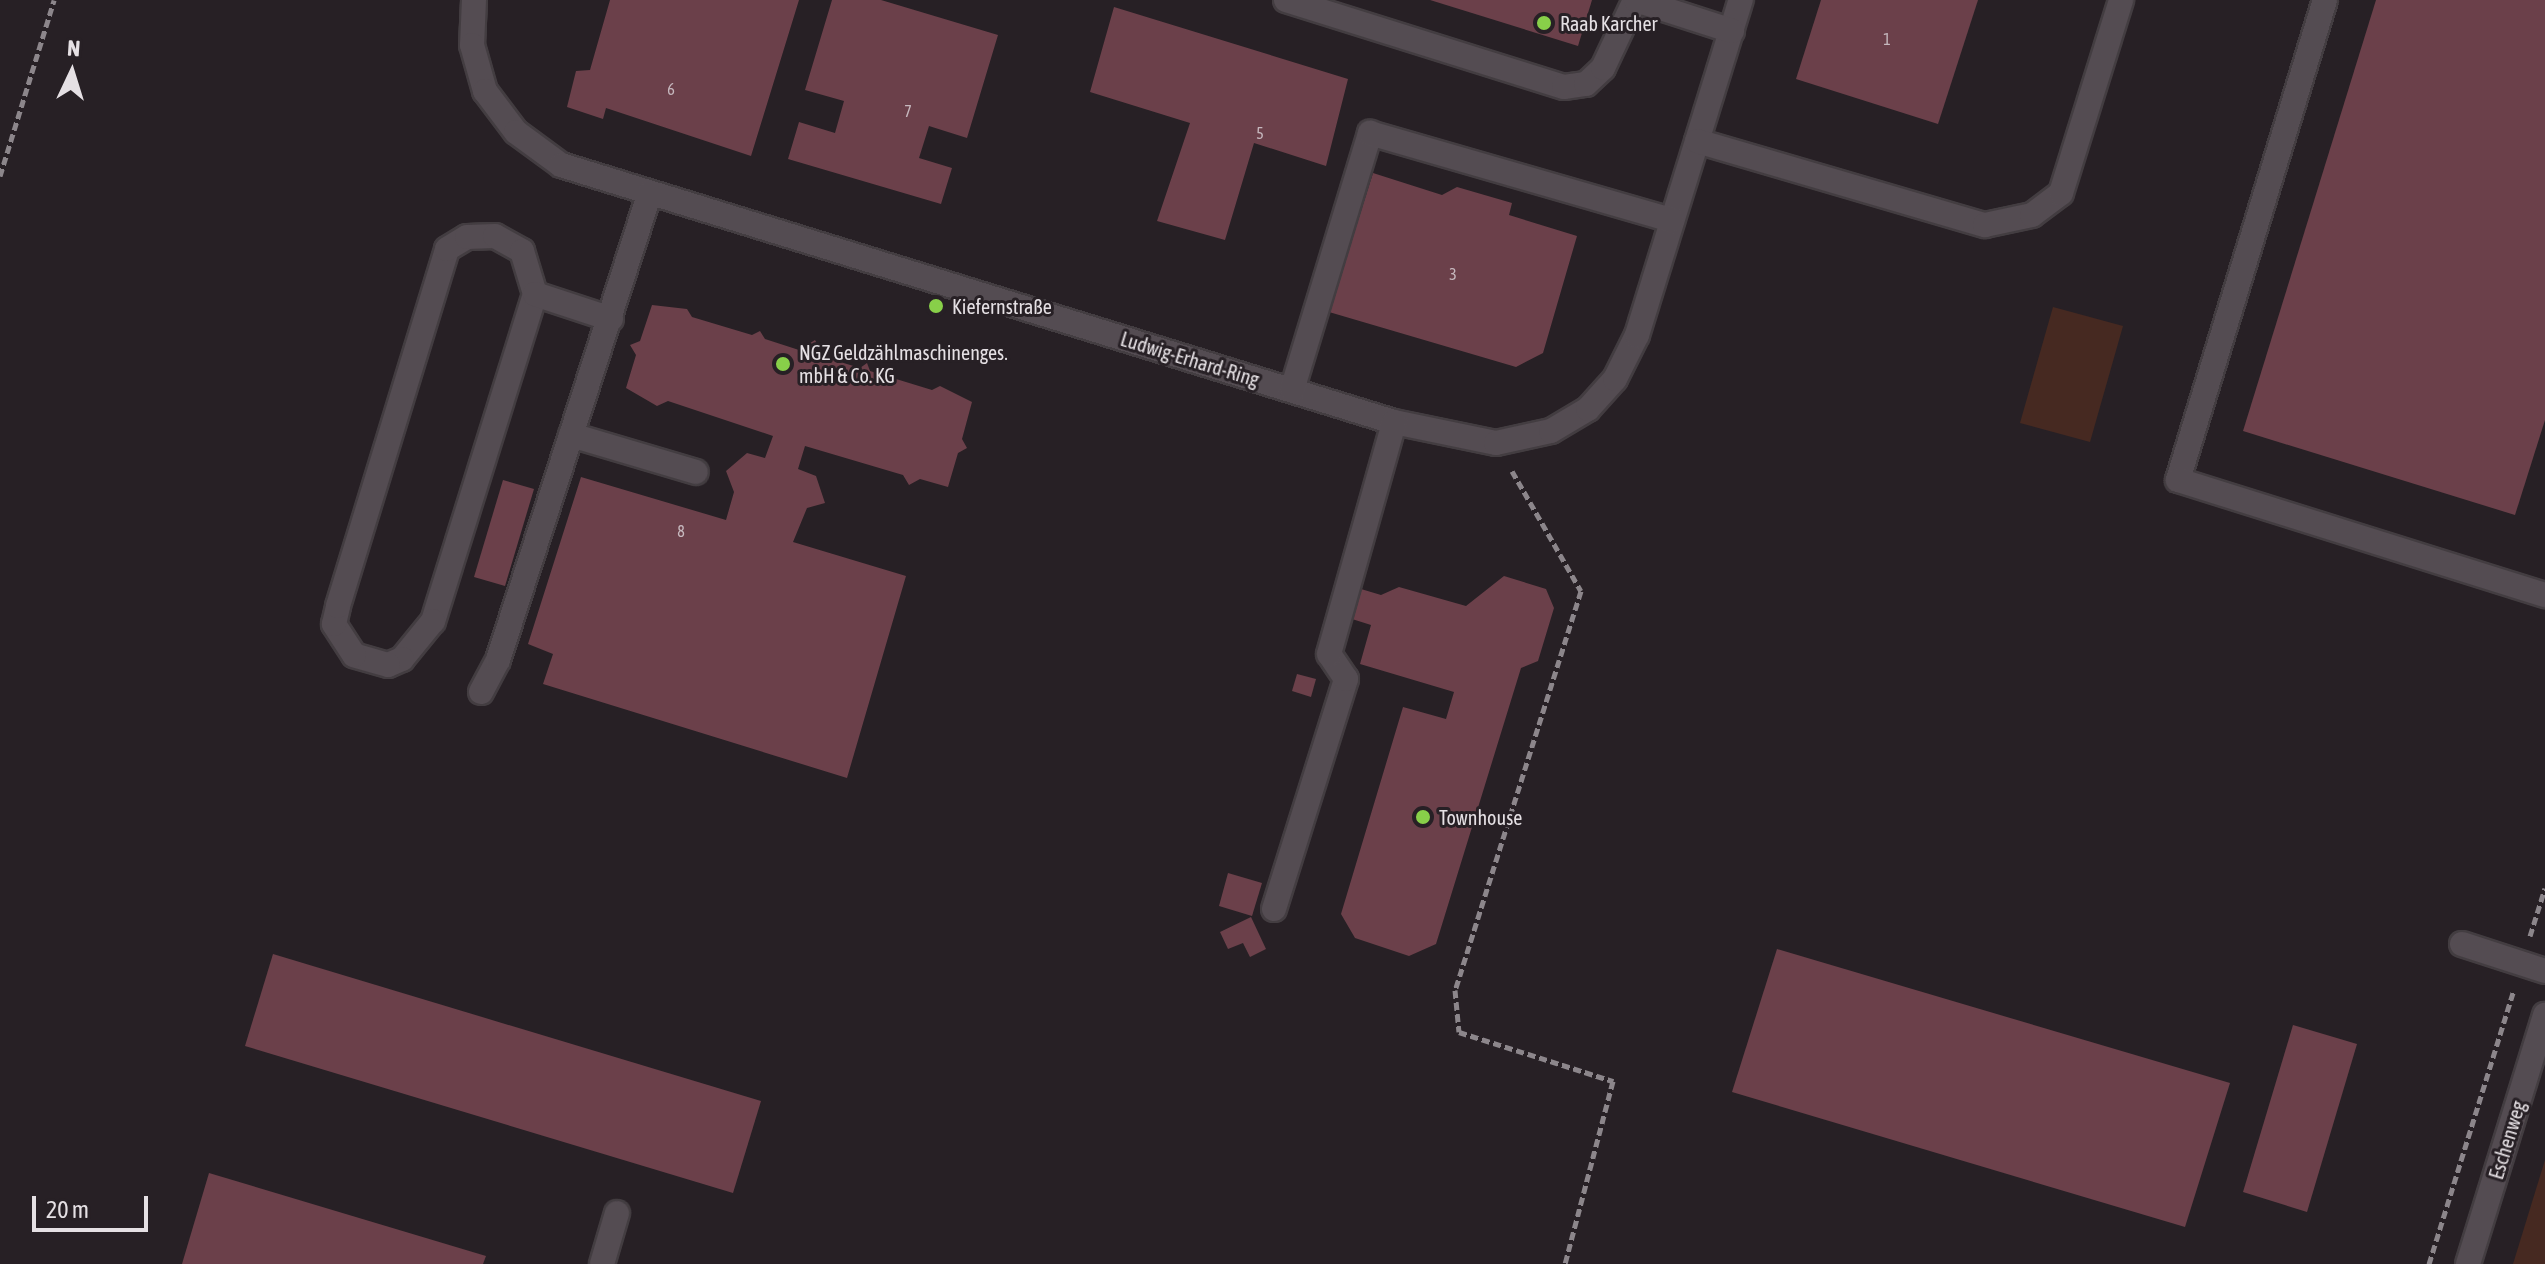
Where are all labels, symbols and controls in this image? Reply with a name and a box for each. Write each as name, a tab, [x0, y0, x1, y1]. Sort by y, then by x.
place label: Raab Karcher	[1560, 11, 1657, 35]
marker: Raab Karcher	[1535, 14, 1553, 32]
house number: 1	[1883, 29, 1891, 49]
north arrow	[32, 32, 112, 112]
text: N	[66, 35, 81, 61]
house number: 6	[667, 79, 675, 99]
house number: 7	[904, 101, 912, 121]
house number: 5	[1256, 123, 1264, 143]
house number: 3	[1449, 264, 1457, 284]
place label: Kiefernstraße	[952, 294, 1052, 318]
marker: Kiefernstraße	[927, 297, 945, 315]
street label: Ludwig-Erhard-Ring	[1118, 327, 1262, 391]
place label: NGZ Geldzählmaschinenges. mbH & Co. KG	[799, 340, 1008, 387]
marker: NGZ Geldzählmaschinenges. mbH & Co. KG	[774, 355, 792, 373]
house number: 8	[677, 521, 685, 541]
place label: Townhouse	[1439, 805, 1522, 829]
marker: Townhouse	[1414, 808, 1432, 826]
street label: Eschenweg	[2484, 1098, 2530, 1182]
scale bar	[36, 1180, 152, 1230]
text: 20 m	[46, 1196, 89, 1223]

